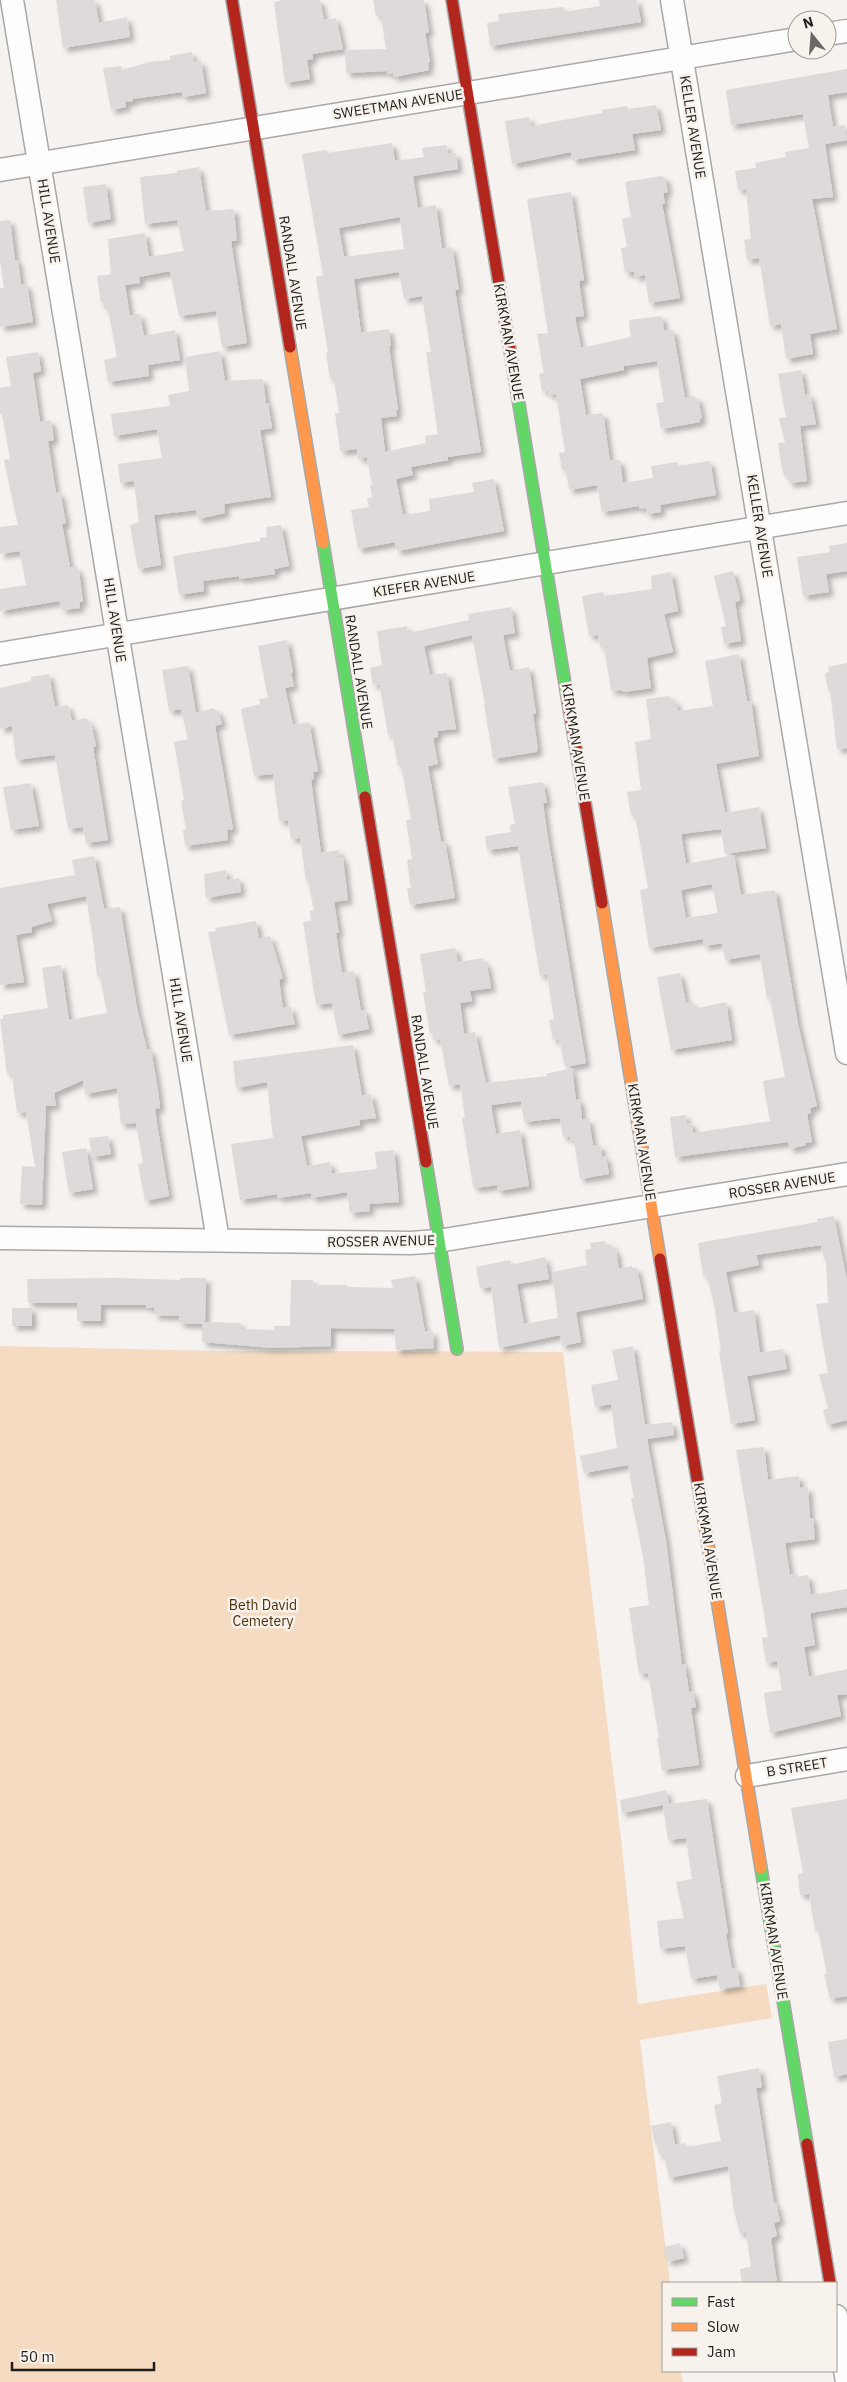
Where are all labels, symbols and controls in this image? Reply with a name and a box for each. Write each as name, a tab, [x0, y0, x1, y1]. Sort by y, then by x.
north arrow	[787, 10, 837, 60]
text: N	[801, 12, 816, 33]
street label: KELLER AVENUE	[676, 74, 710, 180]
street label: SWEETMAN AVENUE	[332, 85, 464, 123]
street label: HILL AVENUE	[33, 177, 65, 265]
street label: RANDALL AVENUE	[275, 214, 311, 332]
street label: KIRKMAN AVENUE	[490, 282, 528, 402]
street label: KELLER AVENUE	[743, 473, 777, 579]
street label: KIEFER AVENUE	[371, 567, 477, 601]
street label: HILL AVENUE	[99, 576, 131, 664]
street label: RANDALL AVENUE	[341, 613, 377, 731]
street label: KIRKMAN AVENUE	[558, 682, 594, 802]
street label: HILL AVENUE	[165, 976, 197, 1064]
street label: RANDALL AVENUE	[407, 1013, 443, 1131]
street label: KIRKMAN AVENUE	[624, 1082, 660, 1202]
street label: ROSSER AVENUE	[727, 1168, 837, 1202]
street label: ROSSER AVENUE	[327, 1231, 435, 1251]
street label: KIRKMAN AVENUE	[690, 1481, 726, 1601]
park label: Beth David Cemetery	[229, 1596, 297, 1630]
street label: B STREET	[765, 1753, 829, 1781]
street label: KIRKMAN AVENUE	[756, 1881, 792, 2001]
legend	[662, 2282, 837, 2372]
text: Fast	[707, 2292, 735, 2311]
text: Slow	[707, 2317, 740, 2336]
scale bar	[12, 2340, 155, 2372]
text: Jam	[707, 2342, 736, 2361]
text: 50 m	[20, 2347, 55, 2366]

